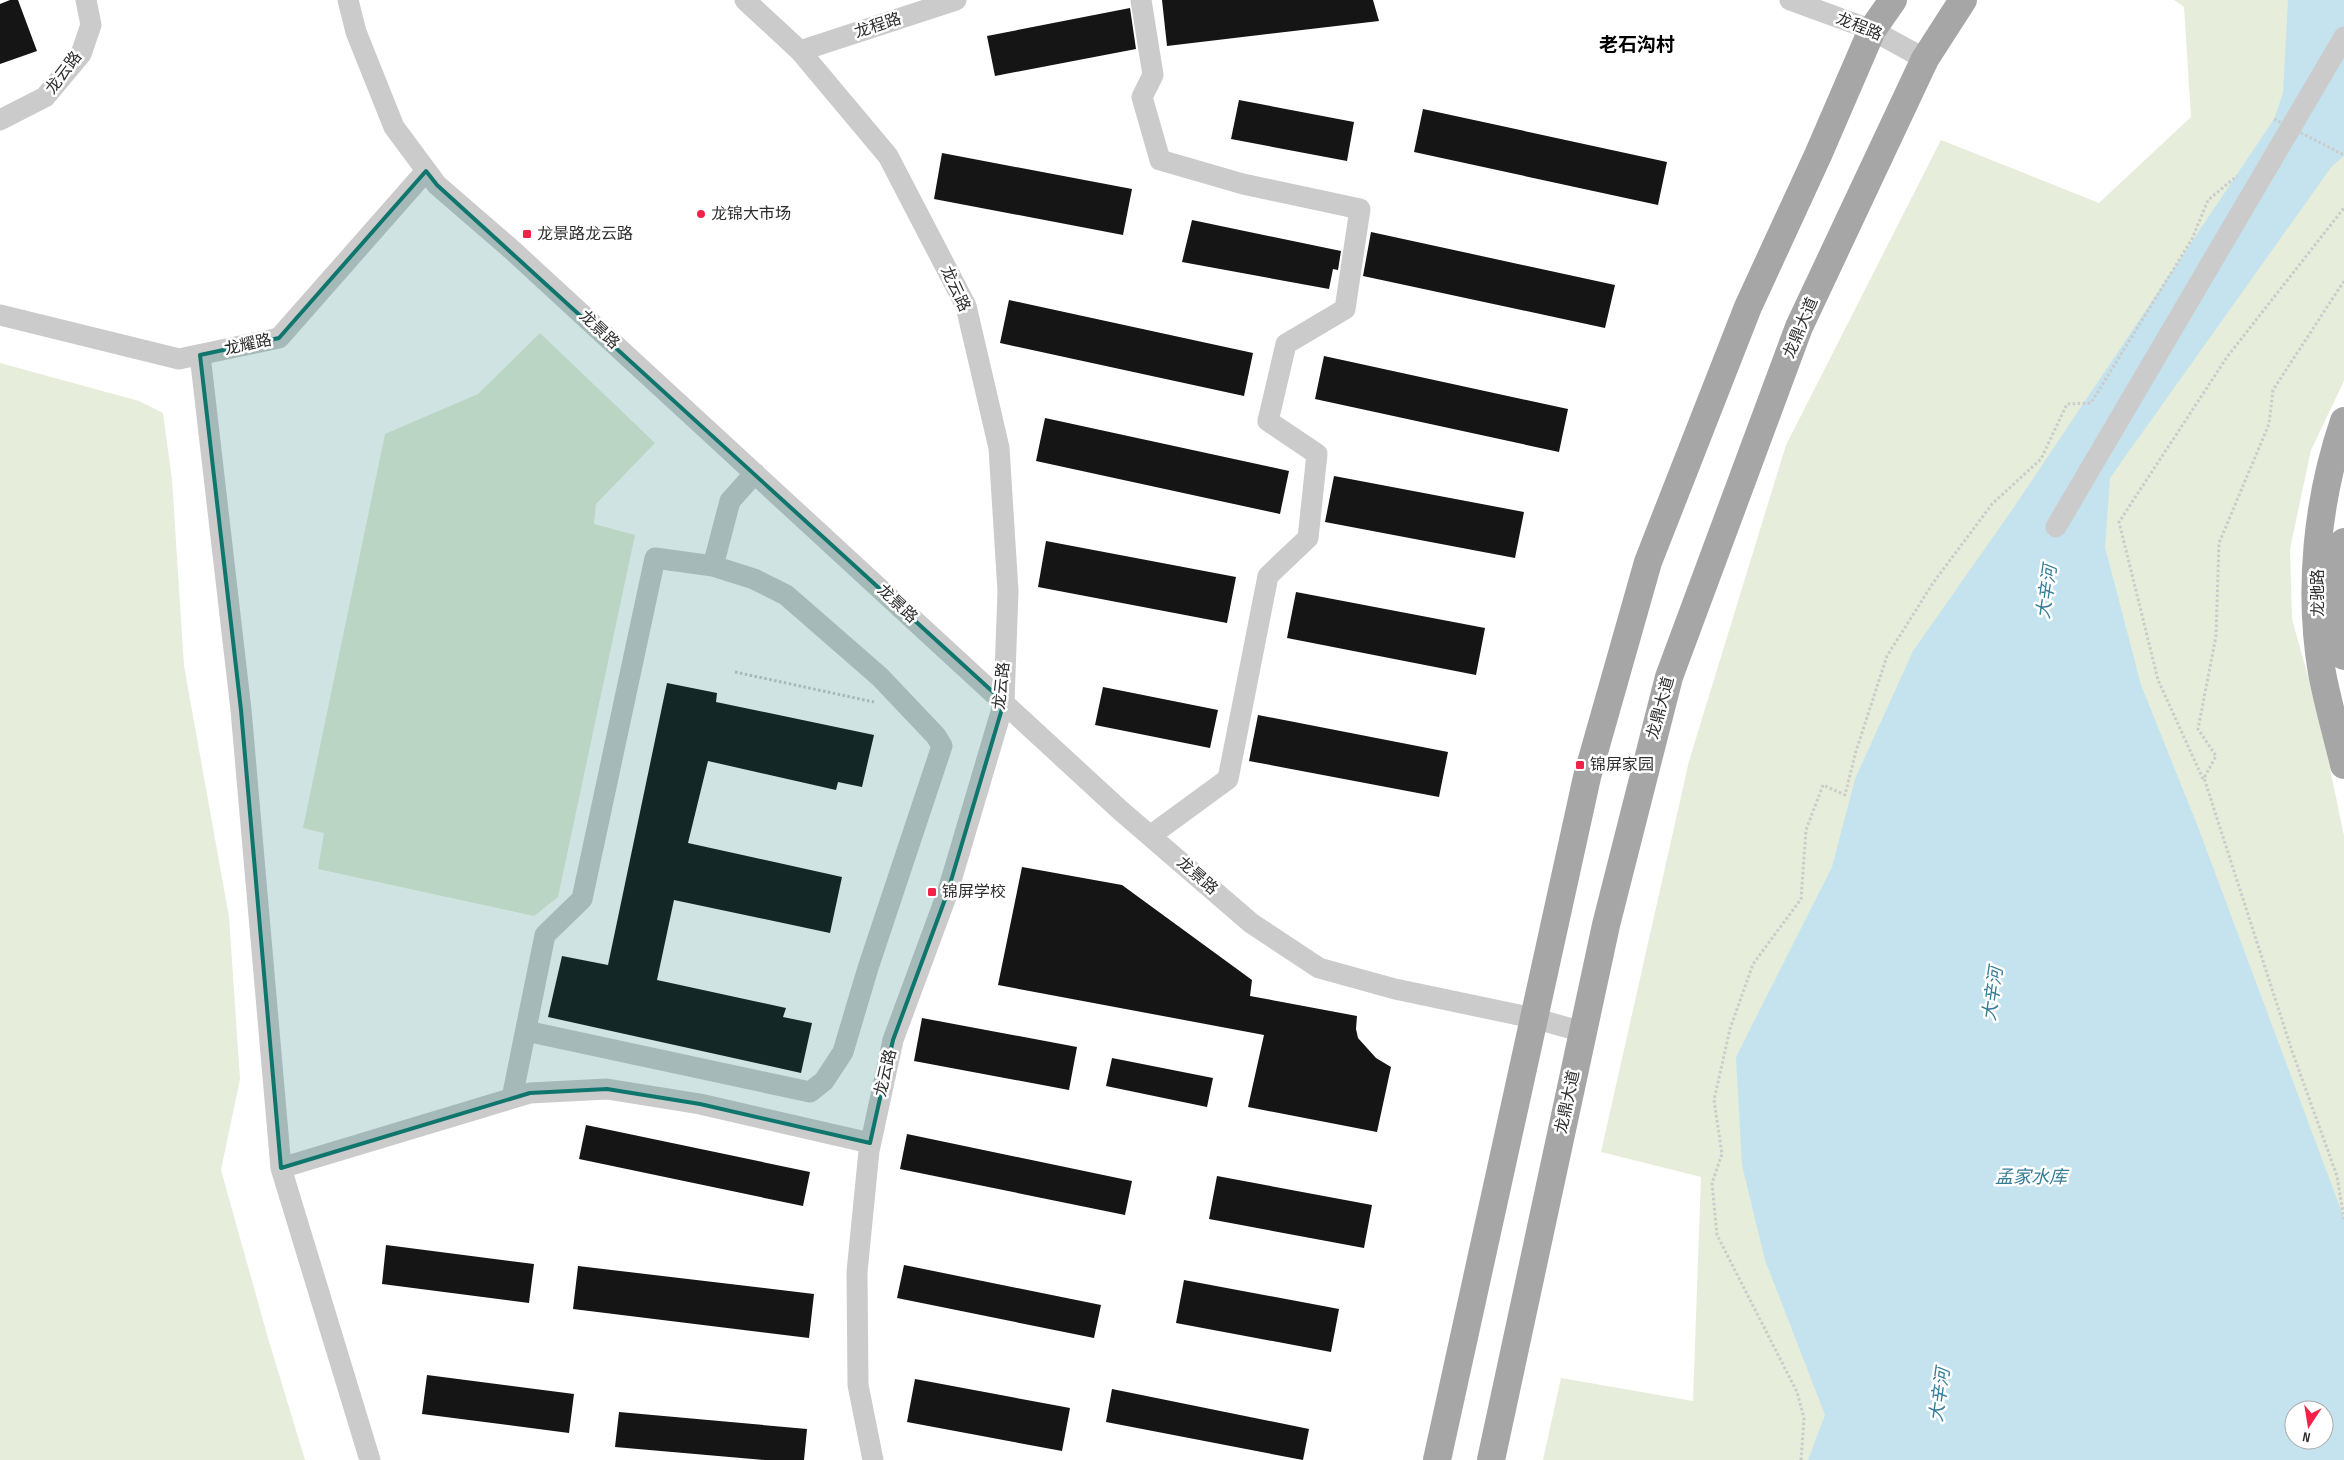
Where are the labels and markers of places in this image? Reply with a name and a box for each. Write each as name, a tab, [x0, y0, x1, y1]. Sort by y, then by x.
place label: 龙锦大市场	[711, 205, 791, 224]
marker: 龙锦大市场	[695, 208, 707, 220]
place label: 龙景路龙云路	[537, 225, 633, 244]
marker: 龙景路龙云路	[521, 228, 533, 240]
place label: 锦屏家园	[1590, 756, 1654, 775]
marker: 锦屏家园	[1574, 759, 1586, 771]
place label: 锦屏学校	[942, 883, 1006, 902]
marker: 锦屏学校	[926, 886, 938, 898]

